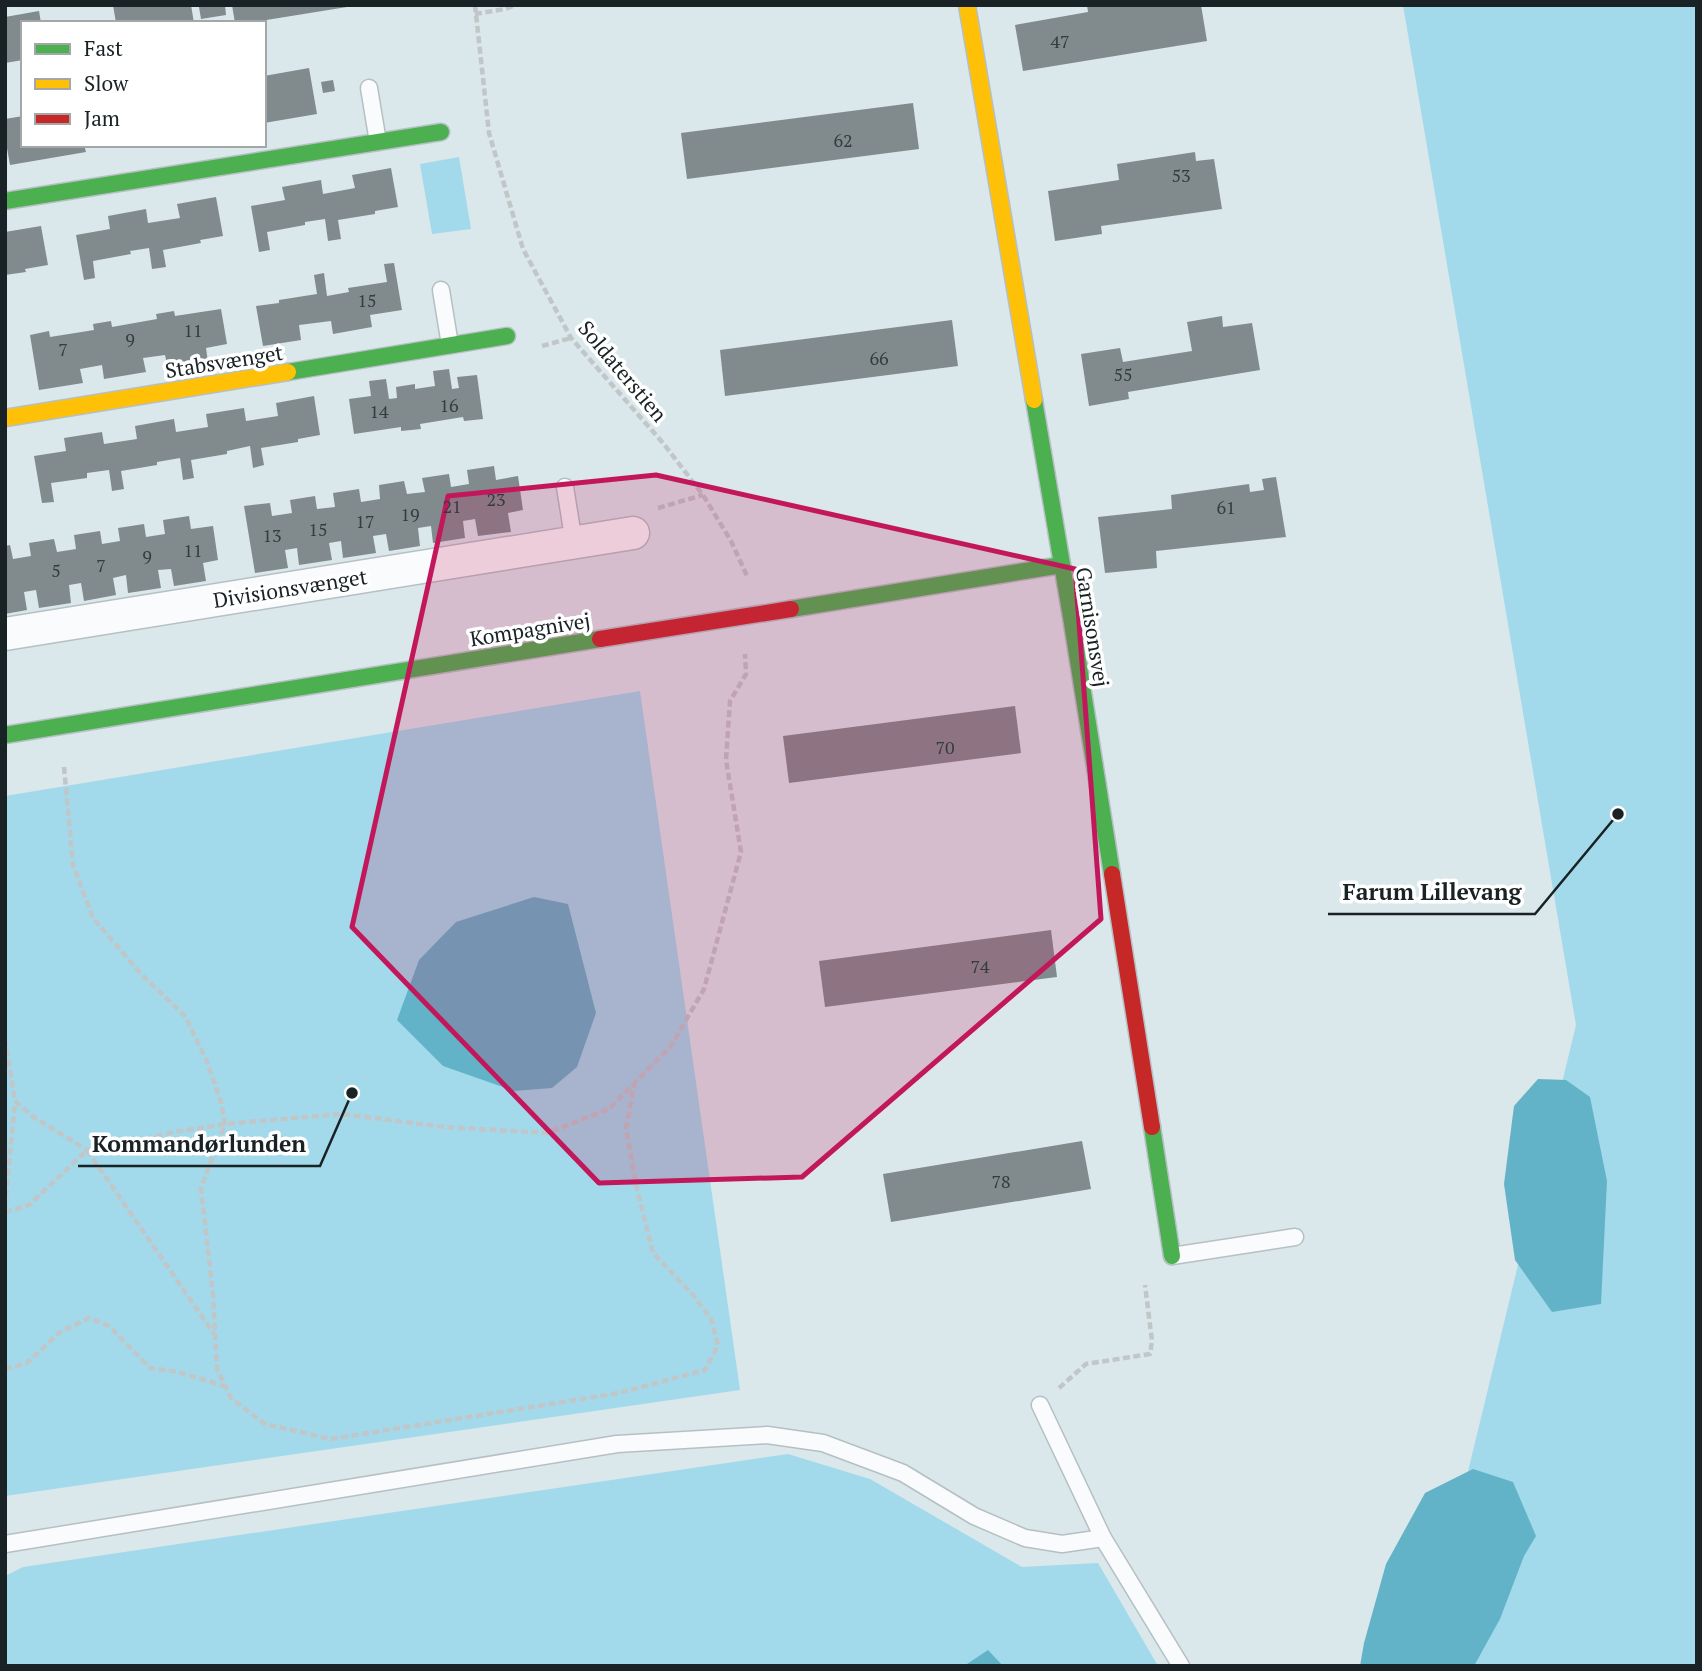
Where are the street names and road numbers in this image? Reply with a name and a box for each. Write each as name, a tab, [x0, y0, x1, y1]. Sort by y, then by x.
street label: Soldaterstien	[572, 314, 674, 428]
street label: Stabsvænget	[163, 338, 285, 384]
street label: Divisionsvænget	[211, 562, 369, 614]
street label: Garnisonsvej	[1070, 565, 1116, 689]
street label: Kompagnivej	[468, 606, 592, 652]

